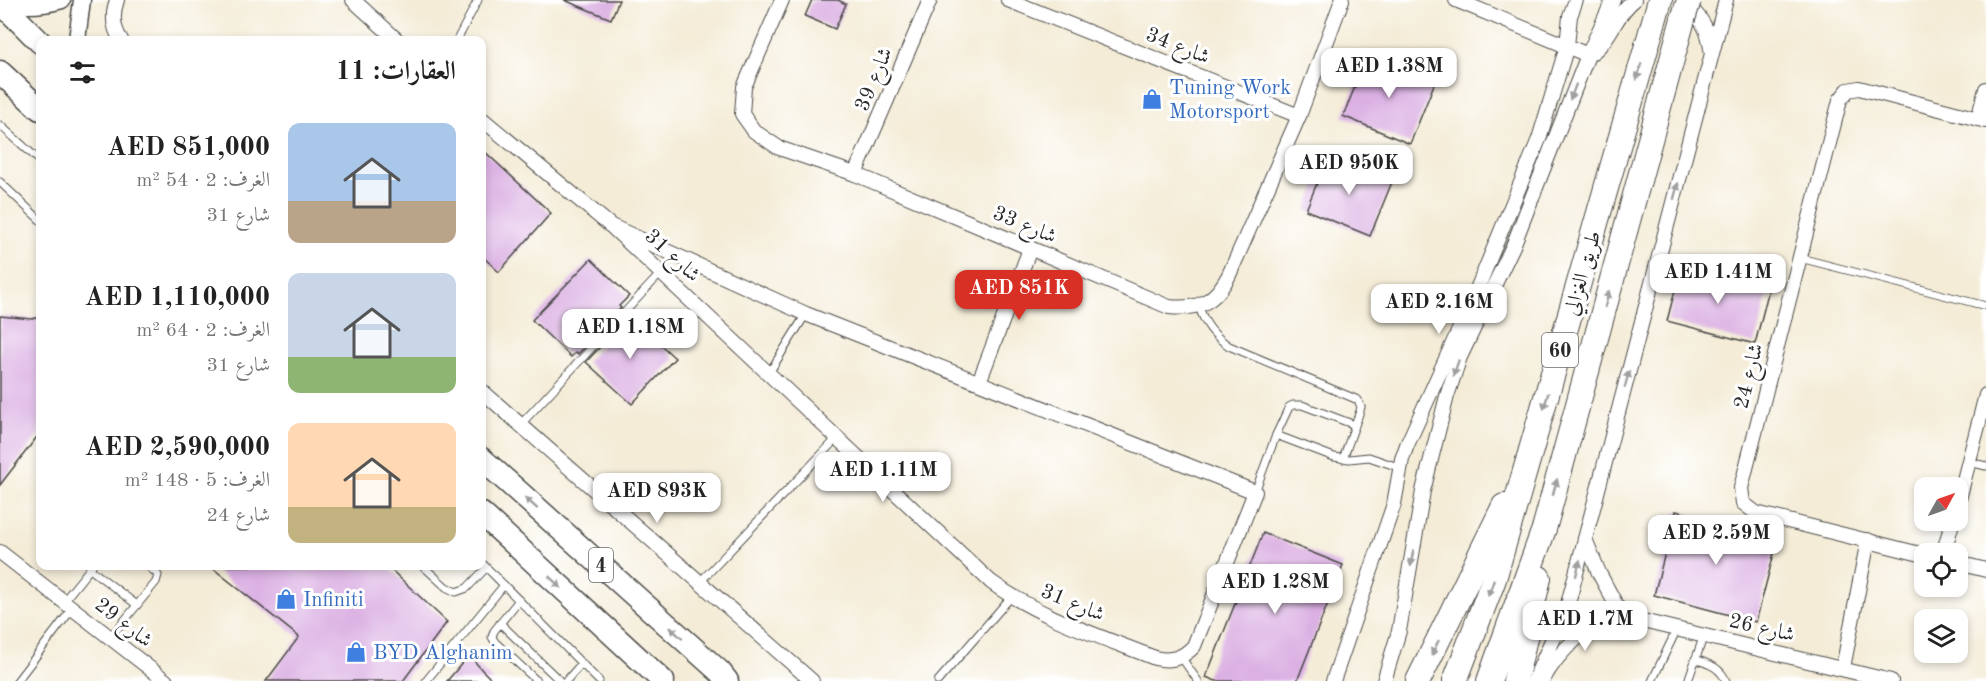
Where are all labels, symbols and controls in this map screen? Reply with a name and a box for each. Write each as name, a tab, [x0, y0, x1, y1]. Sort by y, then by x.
street label: شارع 34	[1140, 24, 1212, 74]
street label: شارع 39	[852, 45, 903, 117]
pin: AED 1.38M	[1320, 48, 1458, 99]
icon: filters	[66, 56, 99, 89]
text: AED 1.38M	[1335, 57, 1443, 77]
text: العقارات: 11	[336, 59, 456, 85]
one-way arrow	[1634, 63, 1644, 81]
place label: Tuning Work Motorsport	[1169, 78, 1291, 123]
one-way arrow	[1568, 84, 1578, 102]
shop icon: Tuning Work Motorsport	[1140, 87, 1164, 111]
text: AED 851,000	[107, 135, 270, 161]
pin: AED 950K	[1287, 145, 1411, 196]
icon: home	[336, 147, 408, 219]
text: AED 950K	[1299, 154, 1399, 174]
text: الغرف: 2 · 54 m²	[136, 171, 270, 191]
one-way arrow	[1672, 181, 1681, 199]
street label: شارع 33	[987, 203, 1059, 254]
text: شارع 31	[206, 206, 270, 226]
street label: شارع 31	[636, 226, 704, 291]
street label: طريق الغزالي	[1561, 229, 1610, 320]
pin: AED 1.41M	[1649, 254, 1787, 305]
text: AED 1.41M	[1664, 263, 1772, 283]
pin: AED 851K	[957, 270, 1081, 321]
text: AED 851K	[969, 279, 1069, 299]
pin: AED 2.16M	[1370, 284, 1508, 335]
text: AED 1,110,000	[85, 285, 270, 311]
one-way arrow	[1603, 289, 1612, 307]
text: AED 2.16M	[1385, 293, 1493, 313]
icon: home	[336, 297, 408, 369]
pin: AED 1.18M	[561, 309, 699, 360]
text: AED 1.18M	[576, 318, 684, 338]
text: الغرف: 2 · 64 m²	[136, 321, 270, 341]
road number: 60	[1542, 333, 1578, 367]
street label: شارع 24	[1731, 341, 1774, 413]
text: شارع 31	[206, 356, 270, 376]
one-way arrow	[1451, 359, 1461, 377]
one-way arrow	[1623, 370, 1632, 388]
one-way arrow	[1541, 392, 1550, 410]
text: AED 2,590,000	[85, 435, 270, 461]
icon: home	[336, 447, 408, 519]
pin: AED 1.11M	[814, 452, 952, 503]
text: AED 1.11M	[829, 461, 937, 481]
text: الغرف: 5 · 148 m²	[125, 471, 270, 491]
pin: AED 893K	[595, 473, 719, 524]
north arrow	[1914, 477, 1968, 531]
map controls	[1914, 477, 1968, 663]
one-way arrow	[1551, 478, 1561, 496]
text: AED 893K	[607, 482, 707, 502]
one-way arrow	[524, 497, 539, 510]
text: شارع 24	[206, 506, 270, 526]
pin: AED 2.59M	[1647, 515, 1785, 566]
text: AED 2.59M	[1662, 524, 1770, 544]
button: locate	[1914, 543, 1968, 597]
road number: 4	[589, 548, 613, 582]
one-way arrow	[1408, 549, 1417, 568]
one-way arrow	[1573, 559, 1583, 577]
pin: AED 1.28M	[1206, 564, 1344, 615]
text: AED 1.28M	[1221, 573, 1329, 593]
one-way arrow	[548, 575, 562, 589]
one-way arrow	[1485, 579, 1495, 597]
street label: شارع 31	[1035, 581, 1107, 632]
shop icon: Infiniti	[274, 587, 298, 611]
place label: Infiniti	[303, 590, 364, 611]
street label: شارع 29	[87, 594, 156, 657]
pin: AED 1.7M	[1523, 601, 1647, 652]
button: layers	[1914, 609, 1968, 663]
text: AED 1.7M	[1537, 610, 1633, 630]
street label: شارع 26	[1725, 611, 1797, 652]
one-way arrow	[669, 627, 684, 640]
one-way arrow	[1430, 639, 1439, 656]
shop icon: BYD Alghanim	[344, 640, 368, 664]
place label: BYD Alghanim	[373, 643, 513, 664]

